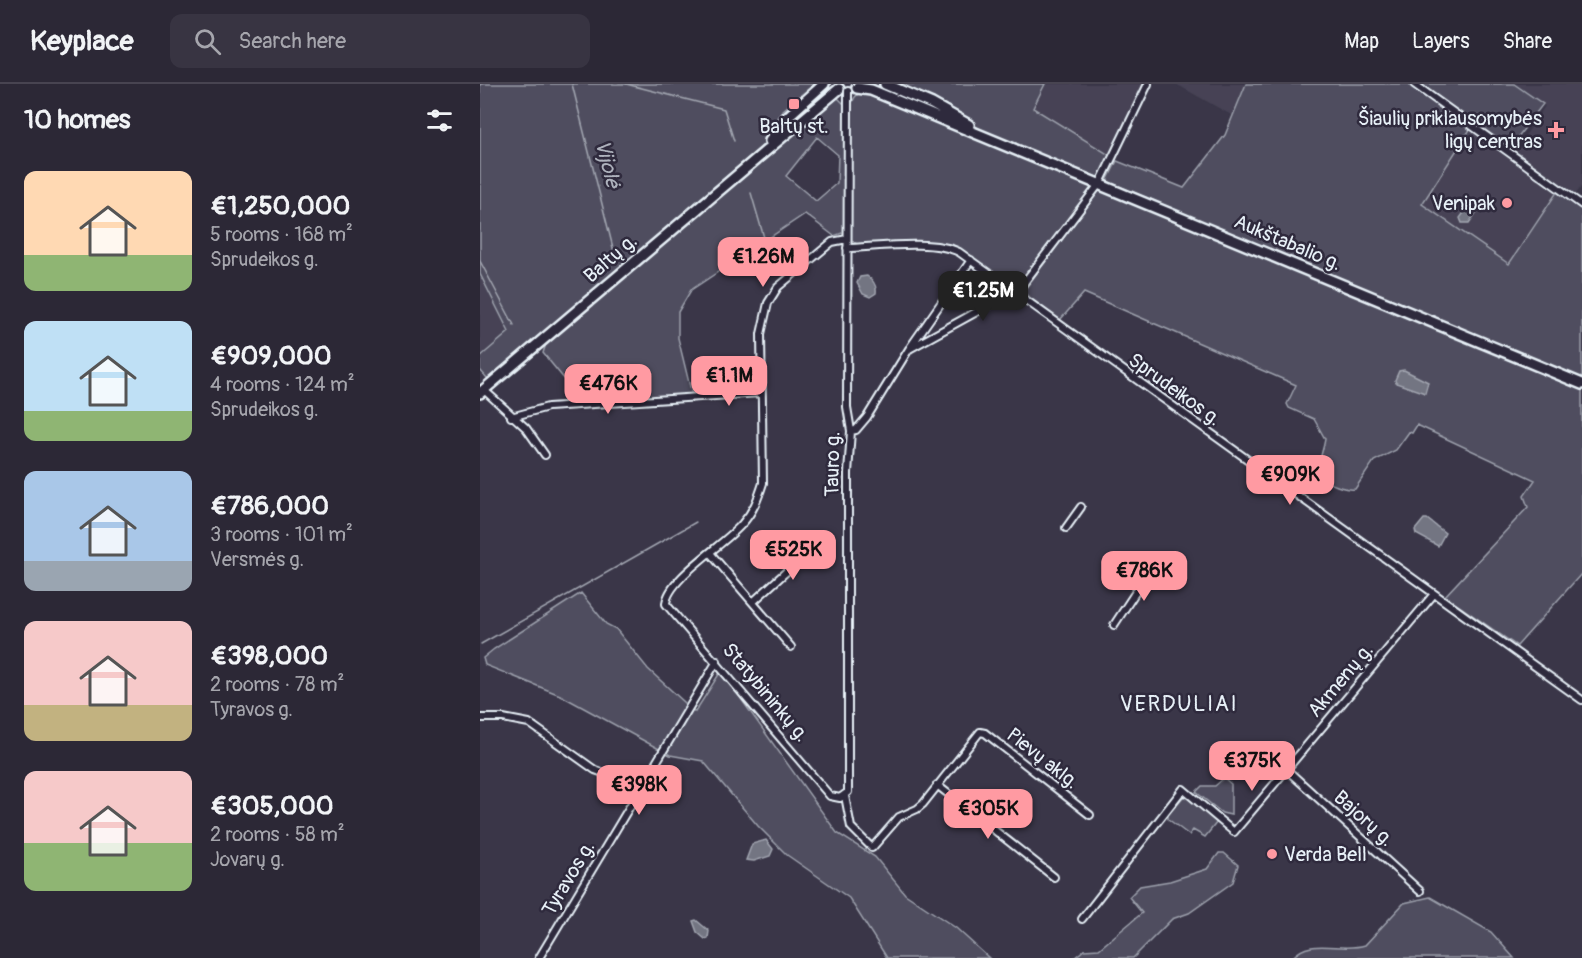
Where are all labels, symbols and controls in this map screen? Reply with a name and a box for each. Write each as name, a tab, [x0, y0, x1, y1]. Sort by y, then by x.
search box	[170, 14, 590, 68]
text: Keyplace	[30, 24, 134, 59]
icon: search	[191, 25, 224, 58]
text: Search here	[239, 27, 346, 55]
text: Map	[1344, 28, 1379, 55]
text: Layers	[1412, 28, 1470, 55]
text: Share	[1503, 28, 1552, 55]
marker: Baltų st.	[787, 97, 801, 111]
text: 10 homes	[24, 104, 130, 136]
icon: filters	[423, 104, 456, 137]
place label: Šiaulių priklausomybės ligų centras	[1358, 105, 1542, 154]
place label: Baltų st.	[759, 114, 829, 139]
marker: Šiaulių priklausomybės ligų centras	[1547, 121, 1565, 139]
water label: Vijolė	[588, 137, 627, 193]
text: €1,250,000	[210, 190, 350, 222]
place label: Venipak	[1432, 191, 1496, 216]
icon: home	[72, 195, 144, 267]
marker: Venipak	[1500, 196, 1514, 210]
street label: Aukštabalio g.	[1231, 209, 1345, 276]
text: 5 rooms · 168 m²	[210, 222, 353, 247]
street label: Baltų g.	[579, 228, 642, 288]
pin: €1.26M	[714, 237, 812, 288]
text: €1.26M	[732, 244, 794, 269]
text: Sprudeikos g.	[210, 247, 319, 272]
pin: €1.25M	[934, 271, 1032, 322]
text: €1.25M	[952, 278, 1014, 303]
text: €909,000	[210, 340, 332, 372]
icon: home	[72, 345, 144, 417]
street label: Sprudeikos g.	[1123, 347, 1226, 431]
pin: €1.1M	[687, 356, 771, 407]
text: €1.1M	[705, 363, 753, 388]
pin: €476K	[566, 364, 650, 415]
text: €476K	[578, 371, 638, 396]
text: 4 rooms · 124 m²	[210, 372, 355, 397]
text: Sprudeikos g.	[210, 397, 319, 422]
street label: Tauro g.	[819, 431, 846, 497]
pin: €909K	[1248, 455, 1332, 506]
text: €909K	[1260, 462, 1320, 487]
text: €786,000	[210, 490, 329, 522]
icon: home	[72, 495, 144, 567]
text: 3 rooms · 101 m²	[210, 522, 353, 547]
pin: €525K	[751, 530, 835, 581]
text: €525K	[764, 537, 822, 562]
text: Versmės g.	[210, 547, 304, 572]
pin: €786K	[1102, 551, 1186, 602]
text: €786K	[1115, 558, 1173, 583]
street label: Statybininkų g.	[717, 638, 814, 747]
street label: Akmenų g.	[1302, 638, 1379, 722]
text: €398,000	[210, 640, 328, 672]
icon: home	[72, 645, 144, 717]
text: 2 rooms · 78 m²	[210, 672, 344, 697]
district label: VERDULIAI	[1120, 690, 1238, 718]
text: Tyravos g.	[210, 697, 293, 722]
street label: Pievų aklg.	[1002, 722, 1084, 794]
pin: €375K	[1210, 741, 1294, 792]
text: €375K	[1223, 748, 1281, 773]
pin: €398K	[597, 765, 681, 816]
text: €398K	[611, 772, 667, 797]
street label: Bajorų g.	[1328, 785, 1399, 852]
pin: €305K	[946, 789, 1030, 840]
text: €305,000	[210, 790, 333, 822]
icon: home	[72, 795, 144, 867]
text: €305K	[958, 796, 1018, 821]
text: 2 rooms · 58 m²	[210, 822, 345, 847]
street label: Tyravos g.	[536, 836, 601, 920]
place label: Verda Bell	[1284, 842, 1367, 867]
text: Jovarų g.	[210, 847, 285, 872]
marker: Verda Bell	[1265, 847, 1279, 861]

